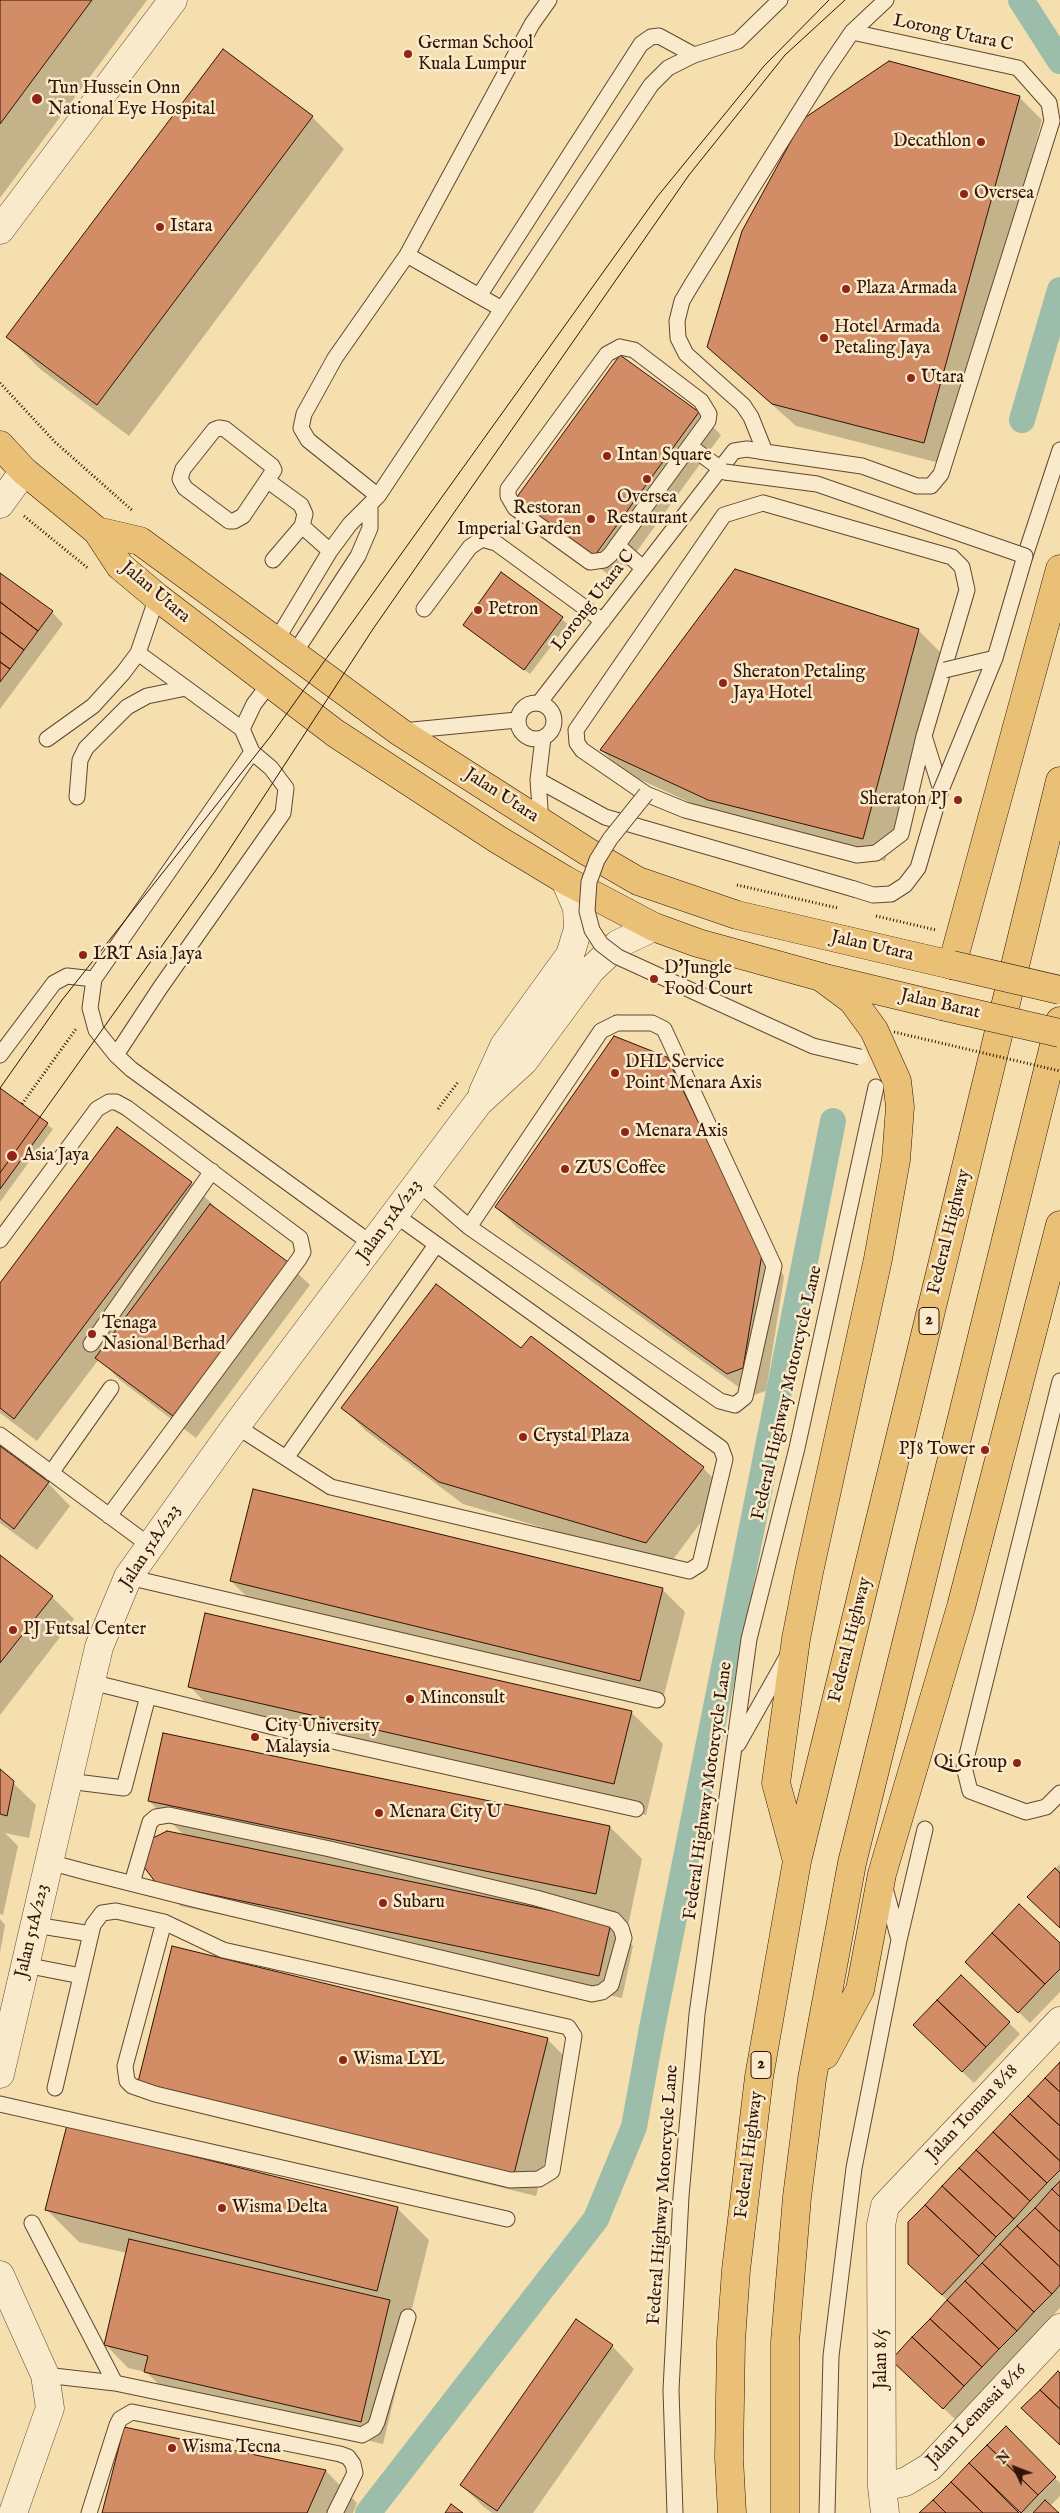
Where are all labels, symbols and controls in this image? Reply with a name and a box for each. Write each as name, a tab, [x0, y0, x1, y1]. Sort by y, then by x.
street label: Lorong Utara C	[891, 11, 1015, 57]
place label: German School Kuala Lumpur	[418, 33, 533, 76]
marker: German School Kuala Lumpur	[402, 48, 414, 60]
place label: Tun Hussein Onn National Eye Hospital	[48, 78, 215, 120]
marker: Tun Hussein Onn National Eye Hospital	[30, 92, 44, 106]
place label: Decathlon	[893, 131, 971, 153]
marker: Decathlon	[975, 136, 987, 148]
place label: Oversea	[974, 183, 1034, 205]
marker: Oversea	[958, 188, 970, 200]
place label: Istara	[170, 216, 212, 238]
marker: Istara	[154, 221, 166, 233]
place label: Plaza Armada	[856, 278, 957, 300]
marker: Plaza Armada	[840, 283, 852, 295]
place label: Hotel Armada Petaling Jaya	[834, 317, 940, 359]
marker: Hotel Armada Petaling Jaya	[818, 332, 830, 344]
place label: Utara	[921, 367, 964, 389]
marker: Utara	[905, 372, 917, 384]
place label: Intan Square	[617, 445, 712, 467]
marker: Intan Square	[601, 450, 613, 462]
marker: Oversea Restaurant	[641, 473, 653, 485]
place label: Oversea Restaurant	[606, 487, 688, 530]
place label: Restoran Imperial Garden	[457, 498, 581, 540]
marker: Restoran Imperial Garden	[585, 513, 597, 525]
street label: Lorong Utara C	[548, 546, 640, 656]
street label: Jalan Utara	[116, 558, 194, 628]
place label: Petron	[488, 599, 538, 621]
marker: Petron	[472, 604, 484, 616]
place label: Sheraton Petaling Jaya Hotel	[733, 662, 865, 704]
marker: Sheraton Petaling Jaya Hotel	[717, 677, 729, 689]
street label: Jalan Utara	[460, 764, 542, 828]
place label: Sheraton PJ	[860, 789, 948, 811]
marker: Sheraton PJ	[952, 794, 964, 806]
street label: Jalan Utara	[829, 927, 915, 967]
place label: LRT Asia Jaya	[93, 944, 202, 966]
marker: LRT Asia Jaya	[77, 949, 89, 961]
place label: D'Jungle Food Court	[664, 958, 753, 1001]
marker: D'Jungle Food Court	[648, 973, 660, 985]
street label: Jalan Barat	[898, 985, 982, 1025]
place label: DHL Service Point Menara Axis	[625, 1052, 762, 1094]
marker: DHL Service Point Menara Axis	[609, 1067, 621, 1079]
place label: Menara Axis	[635, 1121, 728, 1143]
marker: Menara Axis	[619, 1126, 631, 1138]
place label: Asia Jaya	[23, 1145, 89, 1167]
marker: Asia Jaya	[5, 1149, 19, 1163]
place label: ZUS Coffee	[575, 1158, 666, 1180]
marker: ZUS Coffee	[559, 1163, 571, 1175]
street label: Federal Highway	[924, 1167, 976, 1297]
street label: Jalan 51A/223	[353, 1176, 427, 1266]
street label: Federal Highway Motorcycle Lane	[748, 1264, 828, 1522]
road number: 2	[919, 1308, 939, 1334]
place label: Tenaga Nasional Berhad	[102, 1313, 225, 1356]
marker: Tenaga Nasional Berhad	[86, 1328, 98, 1340]
place label: Crystal Plaza	[533, 1426, 630, 1448]
marker: Crystal Plaza	[517, 1431, 529, 1443]
place label: PJ8 Tower	[899, 1439, 975, 1461]
marker: PJ8 Tower	[979, 1444, 991, 1456]
street label: Jalan 51A/223	[116, 1501, 186, 1593]
street label: Federal Highway	[825, 1575, 877, 1705]
place label: PJ Futsal Center	[23, 1619, 146, 1641]
marker: PJ Futsal Center	[7, 1624, 19, 1636]
street label: Federal Highway Motorcycle Lane	[680, 1660, 738, 1922]
place label: Minconsult	[420, 1688, 505, 1710]
marker: Minconsult	[404, 1693, 416, 1705]
place label: City University Malaysia	[265, 1716, 380, 1758]
marker: City University Malaysia	[249, 1731, 261, 1743]
place label: Qi Group	[934, 1752, 1007, 1774]
marker: Qi Group	[1011, 1757, 1023, 1769]
place label: Menara City U	[389, 1802, 501, 1824]
marker: Menara City U	[373, 1807, 385, 1819]
street label: Jalan 51A/223	[12, 1882, 54, 1980]
place label: Subaru	[393, 1892, 445, 1914]
marker: Subaru	[377, 1897, 389, 1909]
place label: Wisma LYL	[353, 2049, 445, 2071]
road number: 2	[751, 2052, 771, 2078]
marker: Wisma LYL	[337, 2054, 349, 2066]
street label: Jalan Toman 8/18	[923, 2060, 1023, 2166]
street label: Federal Highway Motorcycle Lane	[644, 2064, 684, 2326]
street label: Federal Highway	[731, 2090, 769, 2220]
place label: Wisma Delta	[232, 2197, 328, 2219]
marker: Wisma Delta	[216, 2202, 228, 2214]
street label: Jalan 8/5	[871, 2329, 893, 2389]
street label: Jalan Lemasai 8/16	[923, 2360, 1031, 2472]
place label: Wisma Tecna	[182, 2437, 281, 2459]
marker: Wisma Tecna	[166, 2442, 178, 2454]
north arrow	[990, 2443, 1040, 2493]
text: N	[993, 2447, 1015, 2468]

